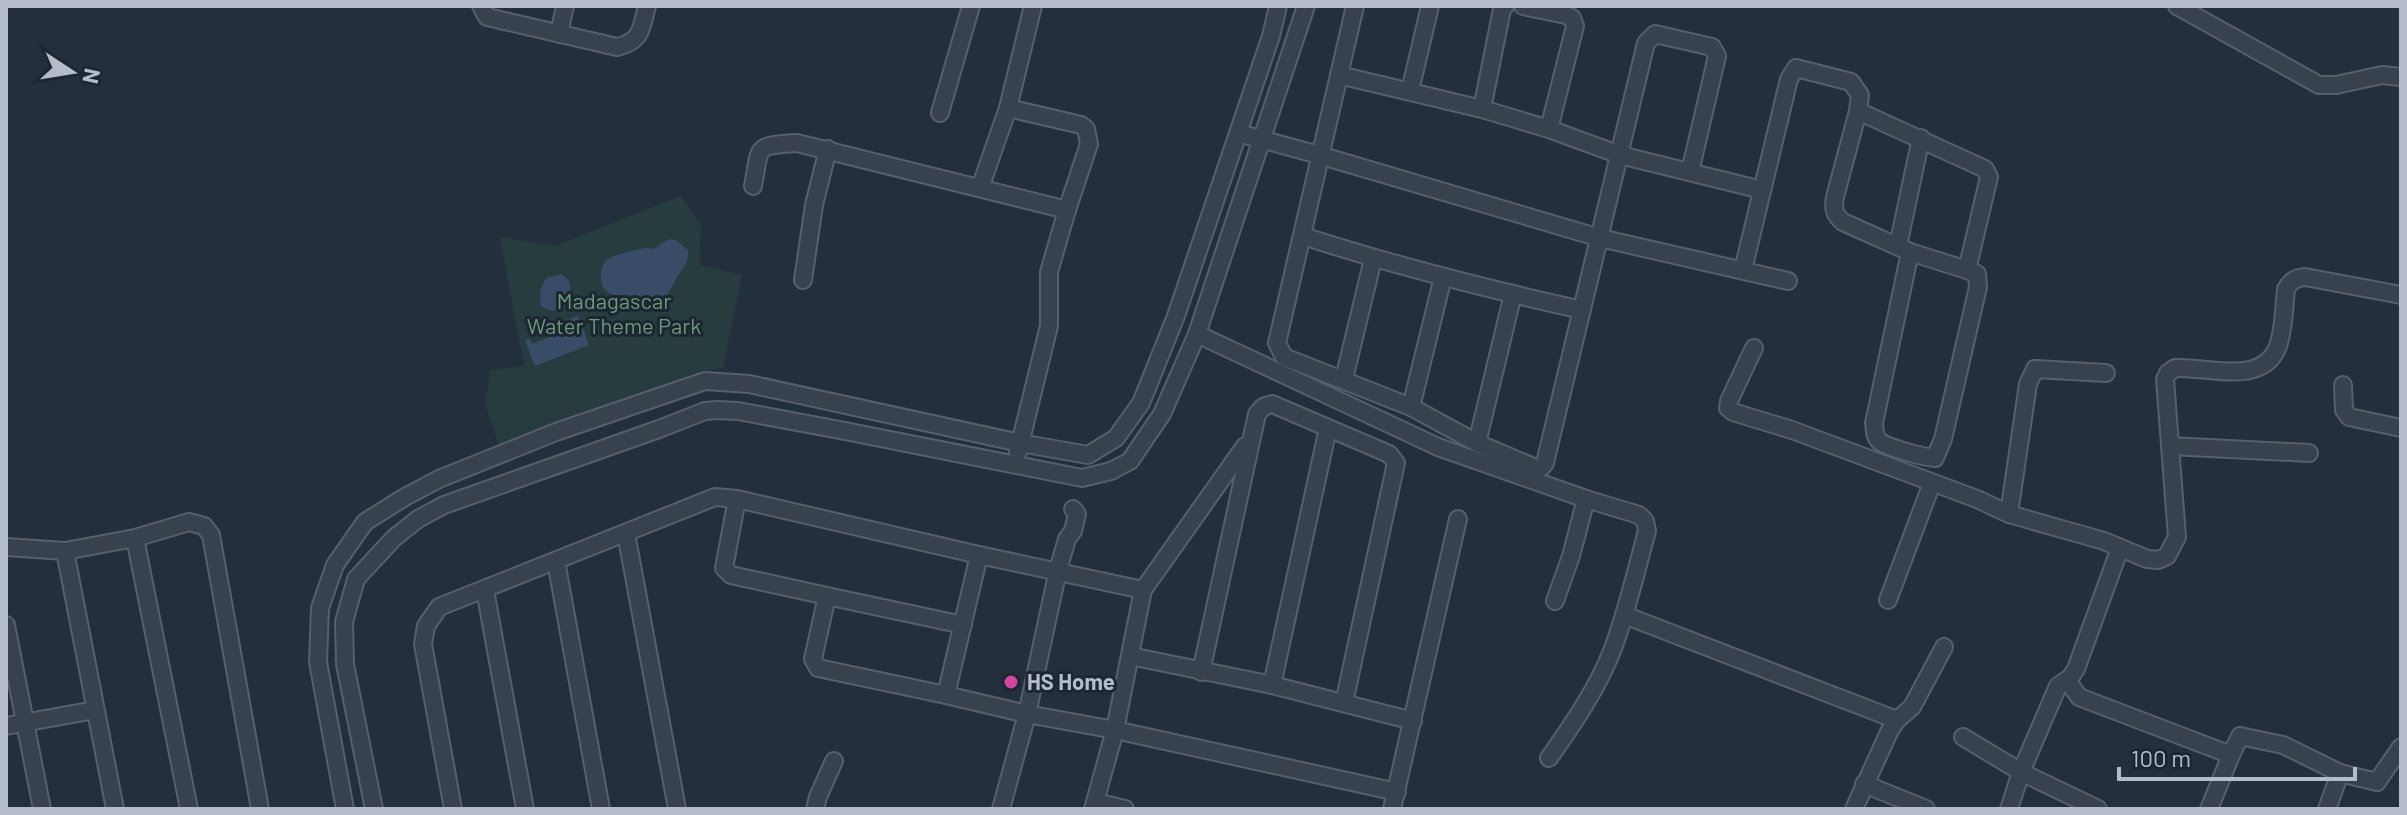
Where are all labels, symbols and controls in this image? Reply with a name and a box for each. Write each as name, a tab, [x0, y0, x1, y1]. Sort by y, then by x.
north arrow	[32, 32, 112, 112]
text: N	[78, 67, 107, 86]
park label: Madagascar Water Theme Park	[527, 287, 701, 338]
place label: HS Home	[1027, 668, 1115, 694]
marker: HS Home	[1002, 673, 1020, 691]
scale bar	[2119, 731, 2355, 781]
text: 100 m	[2131, 743, 2191, 772]

